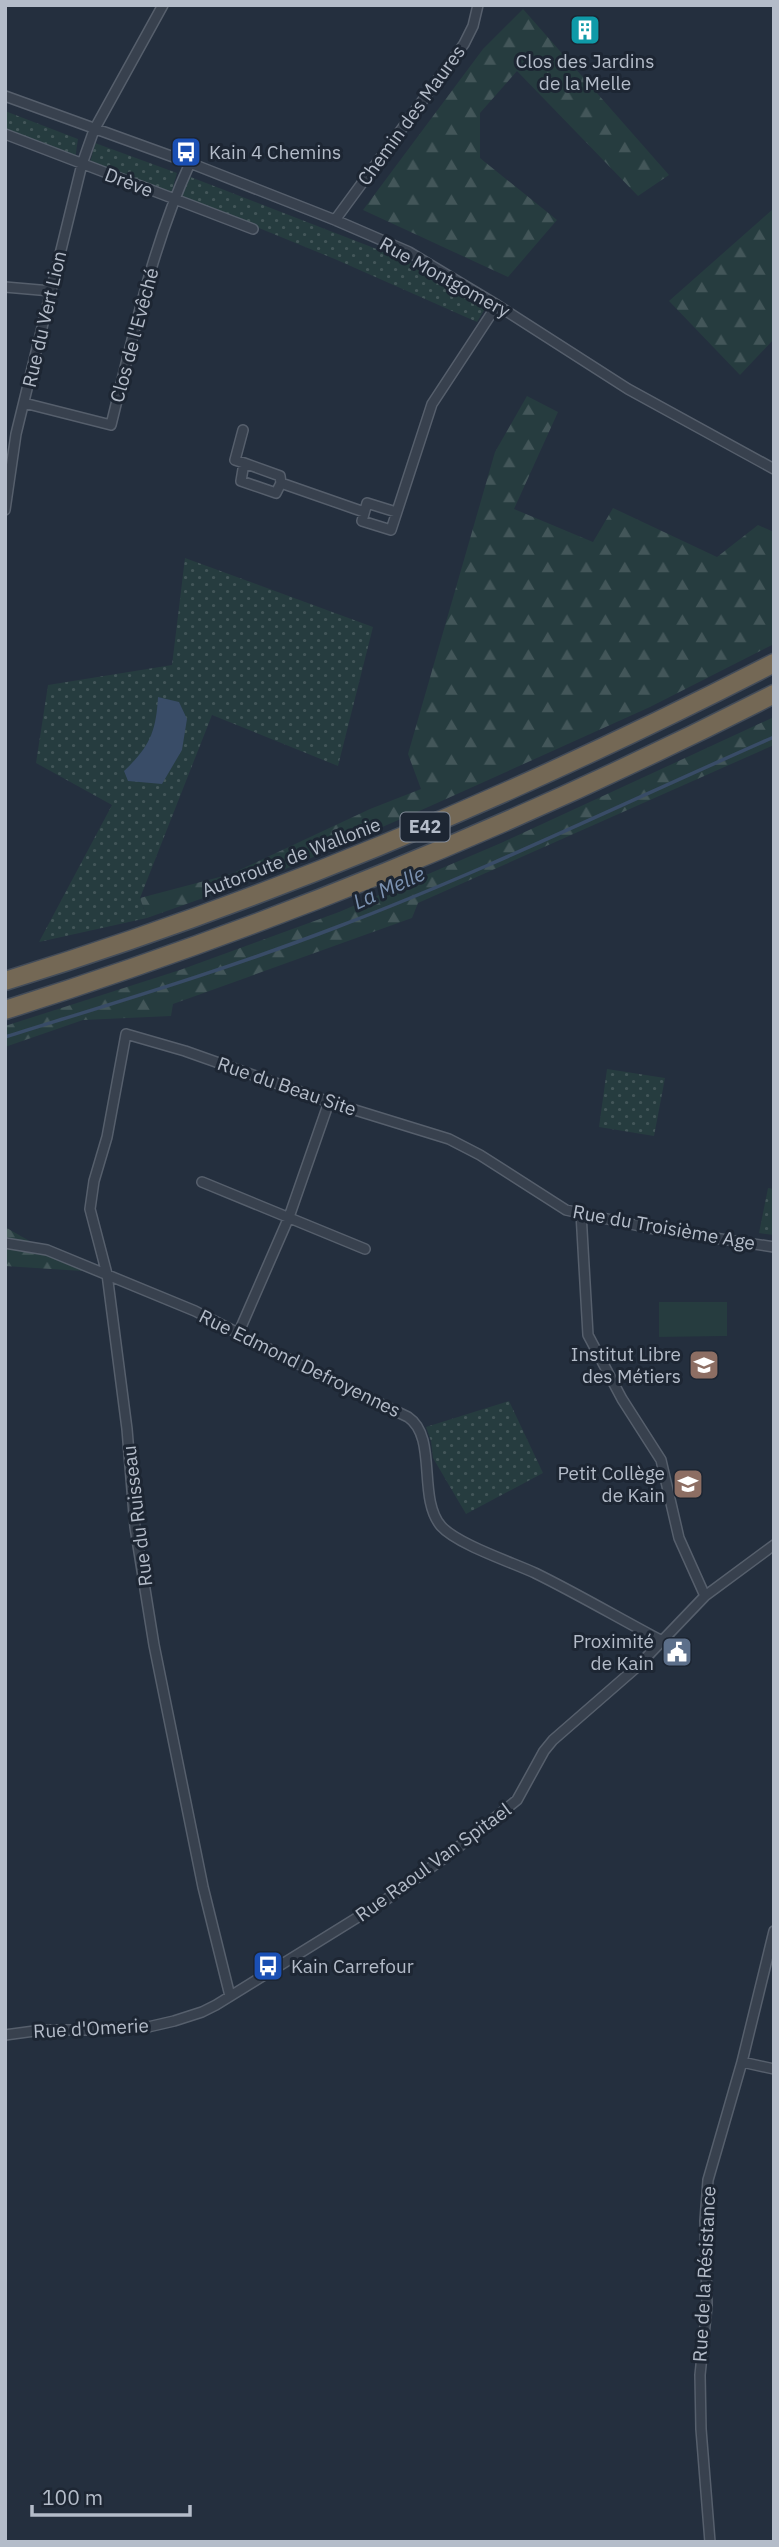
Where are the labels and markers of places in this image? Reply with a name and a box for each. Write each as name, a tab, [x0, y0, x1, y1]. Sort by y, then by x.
building icon: Clos des Jardins de la Melle	[568, 13, 602, 47]
place label: Clos des Jardins de la Melle	[515, 49, 655, 95]
bus stop icon: Kain 4 Chemins	[169, 135, 203, 169]
place label: Kain 4 Chemins	[209, 140, 341, 164]
place label: Institut Libre des Métiers	[571, 1342, 681, 1388]
school or university icon: Institut Libre des Métiers	[687, 1348, 721, 1382]
place label: Petit Collège de Kain	[557, 1461, 665, 1507]
school or university icon: Petit Collège de Kain	[671, 1467, 705, 1501]
place label: Proximité de Kain	[573, 1629, 654, 1675]
public building icon: Proximité de Kain	[660, 1635, 694, 1669]
bus stop icon: Kain Carrefour	[251, 1949, 285, 1983]
place label: Kain Carrefour	[291, 1954, 414, 1978]

